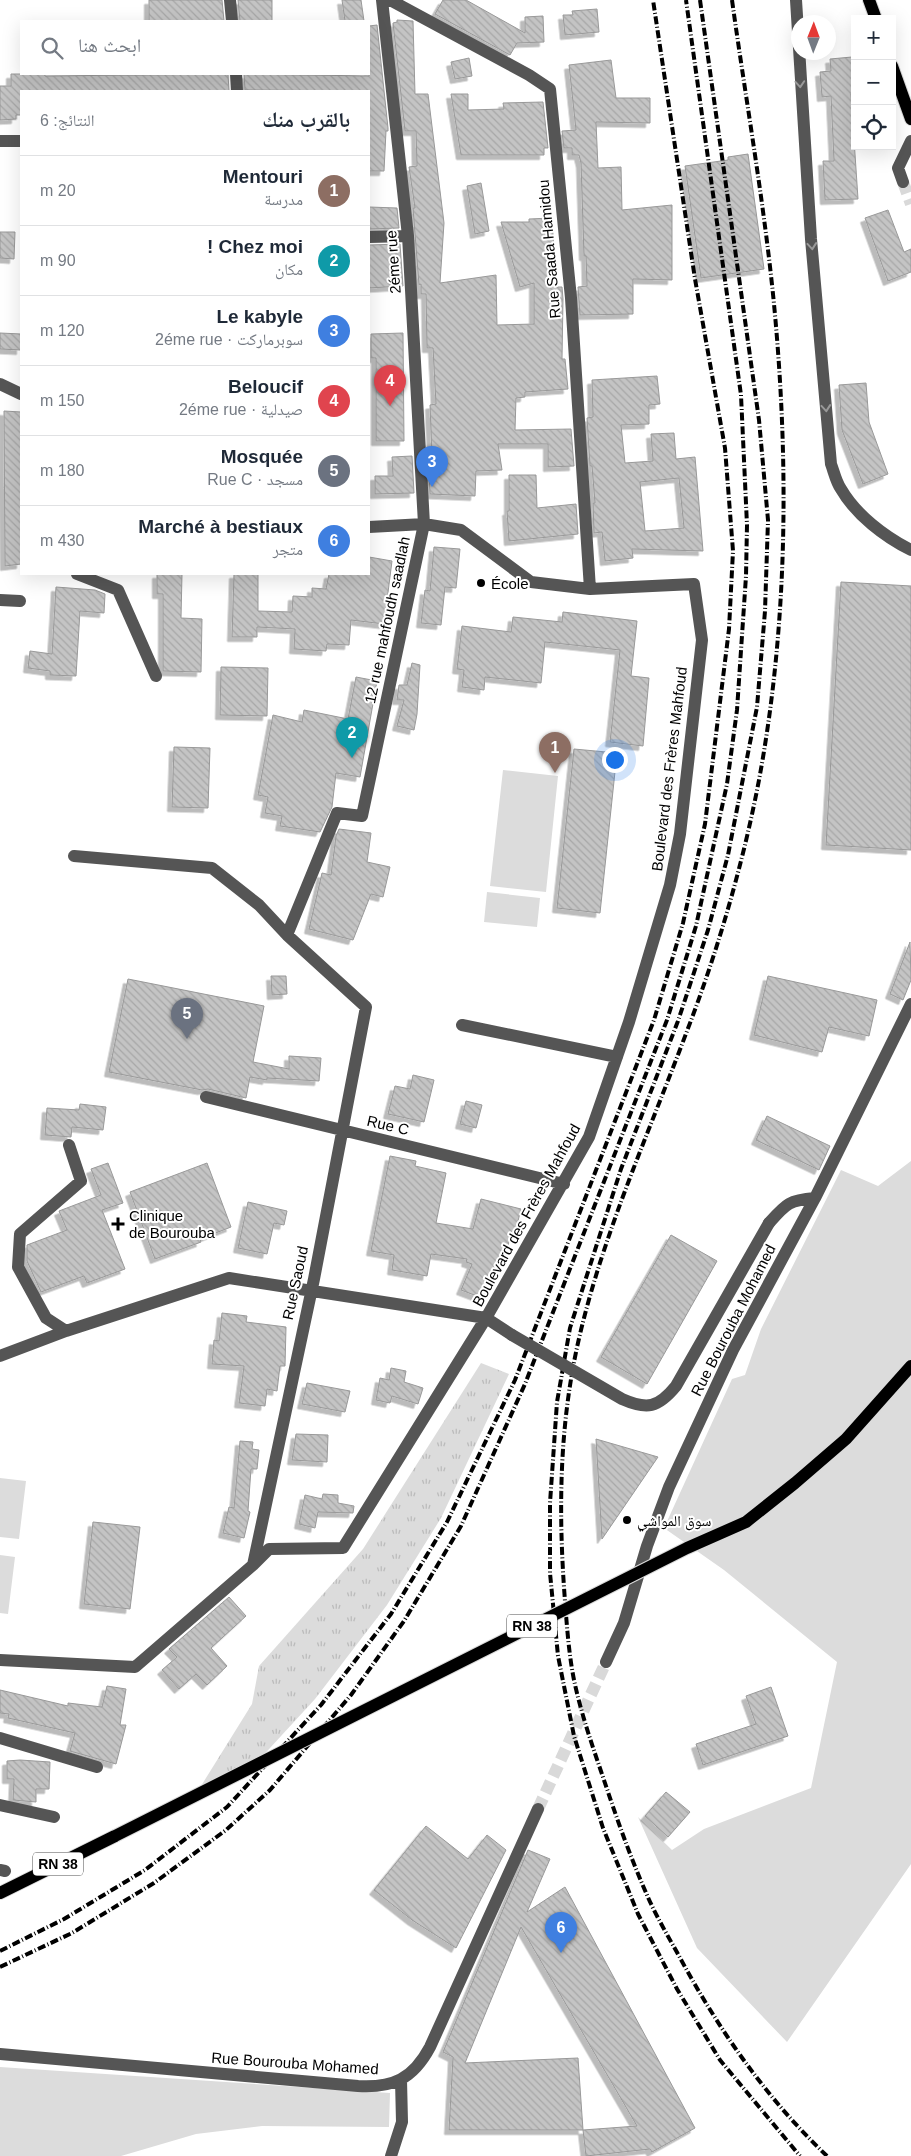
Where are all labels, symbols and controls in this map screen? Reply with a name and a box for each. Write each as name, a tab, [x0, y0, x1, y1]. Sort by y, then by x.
north arrow	[791, 15, 836, 60]
map controls	[851, 15, 896, 150]
button: +	[851, 15, 896, 60]
search box	[20, 20, 370, 75]
icon: search	[38, 34, 66, 62]
text: ابحث هنا	[78, 35, 141, 56]
button: −	[851, 60, 896, 105]
one-way arrow	[794, 80, 805, 88]
button: locate	[851, 105, 896, 150]
text: بالقرب منك	[262, 108, 350, 131]
text: النتائج: 6	[40, 112, 95, 129]
text: Mentouri	[223, 166, 303, 187]
street label: Rue Saada Hamidou	[534, 179, 564, 319]
text: 20 m	[40, 182, 76, 199]
text: 1	[330, 182, 338, 199]
text: مدرسة	[264, 191, 303, 208]
street label: 2éme rue	[382, 230, 404, 294]
text: Chez moi !	[207, 236, 303, 257]
one-way arrow	[806, 242, 817, 250]
text: 90 m	[40, 252, 76, 269]
text: 2	[330, 252, 338, 269]
text: مكان	[275, 261, 303, 278]
text: Le kabyle	[216, 306, 303, 327]
text: 120 m	[40, 322, 84, 339]
text: 3	[330, 322, 338, 339]
text: سوبرماركت · 2éme rue	[155, 331, 303, 348]
pin: 4	[374, 365, 406, 406]
text: Beloucif	[228, 376, 303, 397]
text: 150 m	[40, 392, 84, 409]
text: 4	[330, 392, 338, 409]
text: صيدلية · 2éme rue	[179, 401, 303, 418]
one-way arrow	[821, 404, 832, 412]
text: Mosquée	[221, 446, 303, 467]
pin: 3	[416, 446, 448, 487]
text: 180 m	[40, 462, 84, 479]
text: 5	[330, 462, 338, 479]
text: مسجد · Rue C	[207, 471, 303, 488]
text: Marché à bestiaux	[138, 516, 303, 537]
text: 430 m	[40, 532, 84, 549]
text: 6	[330, 532, 338, 549]
street label: 12 rue mahfoudh saadlah	[361, 535, 413, 705]
text: متجر	[273, 541, 303, 558]
place label: École	[491, 575, 529, 592]
marker: École	[475, 577, 487, 589]
street label: Boulevard des Frères Mahfoud	[648, 666, 690, 872]
pin: 2	[336, 717, 368, 758]
pin: 1	[539, 732, 571, 773]
your location	[602, 747, 628, 773]
pin: 5	[171, 998, 203, 1039]
street label: Rue C	[365, 1112, 411, 1138]
street label: Boulevard des Frères Mahfoud	[469, 1121, 583, 1309]
place label: Clinique de Bourouba	[129, 1207, 216, 1241]
marker: Clinique de Bourouba	[111, 1217, 125, 1231]
street label: Rue Bourouba Mohamed	[687, 1241, 779, 1399]
street label: Rue Saoud	[279, 1245, 311, 1321]
place label: سوق المواشي	[637, 1512, 712, 1532]
marker: سوق المواشي	[621, 1514, 633, 1526]
road number: RN 38	[507, 1614, 557, 1638]
road number: RN 38	[33, 1852, 83, 1876]
pin: 6	[545, 1912, 577, 1953]
street label: Rue Bourouba Mohamed	[211, 2049, 379, 2077]

